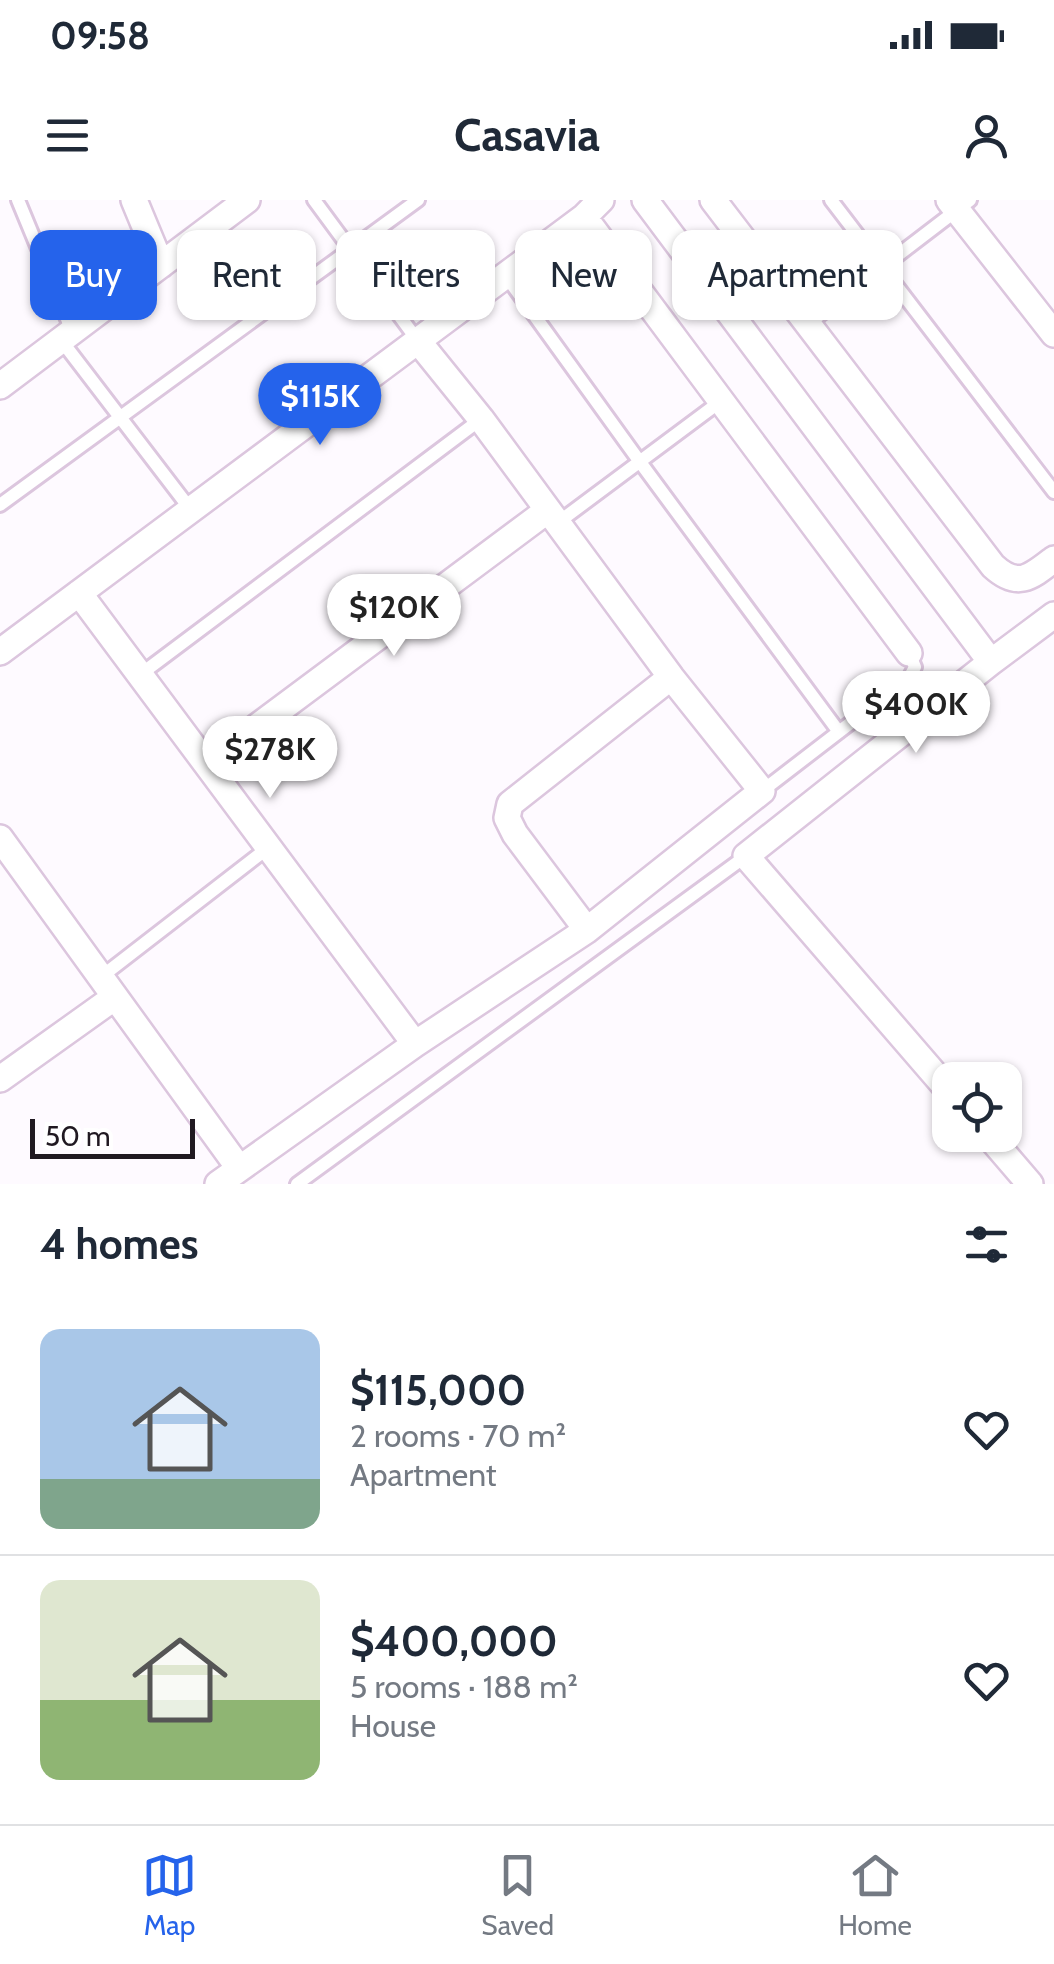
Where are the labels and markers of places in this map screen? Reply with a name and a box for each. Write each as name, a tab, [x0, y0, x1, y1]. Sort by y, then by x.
pin: $115K	[250, 363, 390, 448]
pin: $120K	[324, 574, 464, 659]
pin: $400K	[846, 671, 986, 756]
pin: $278K	[200, 716, 340, 801]

